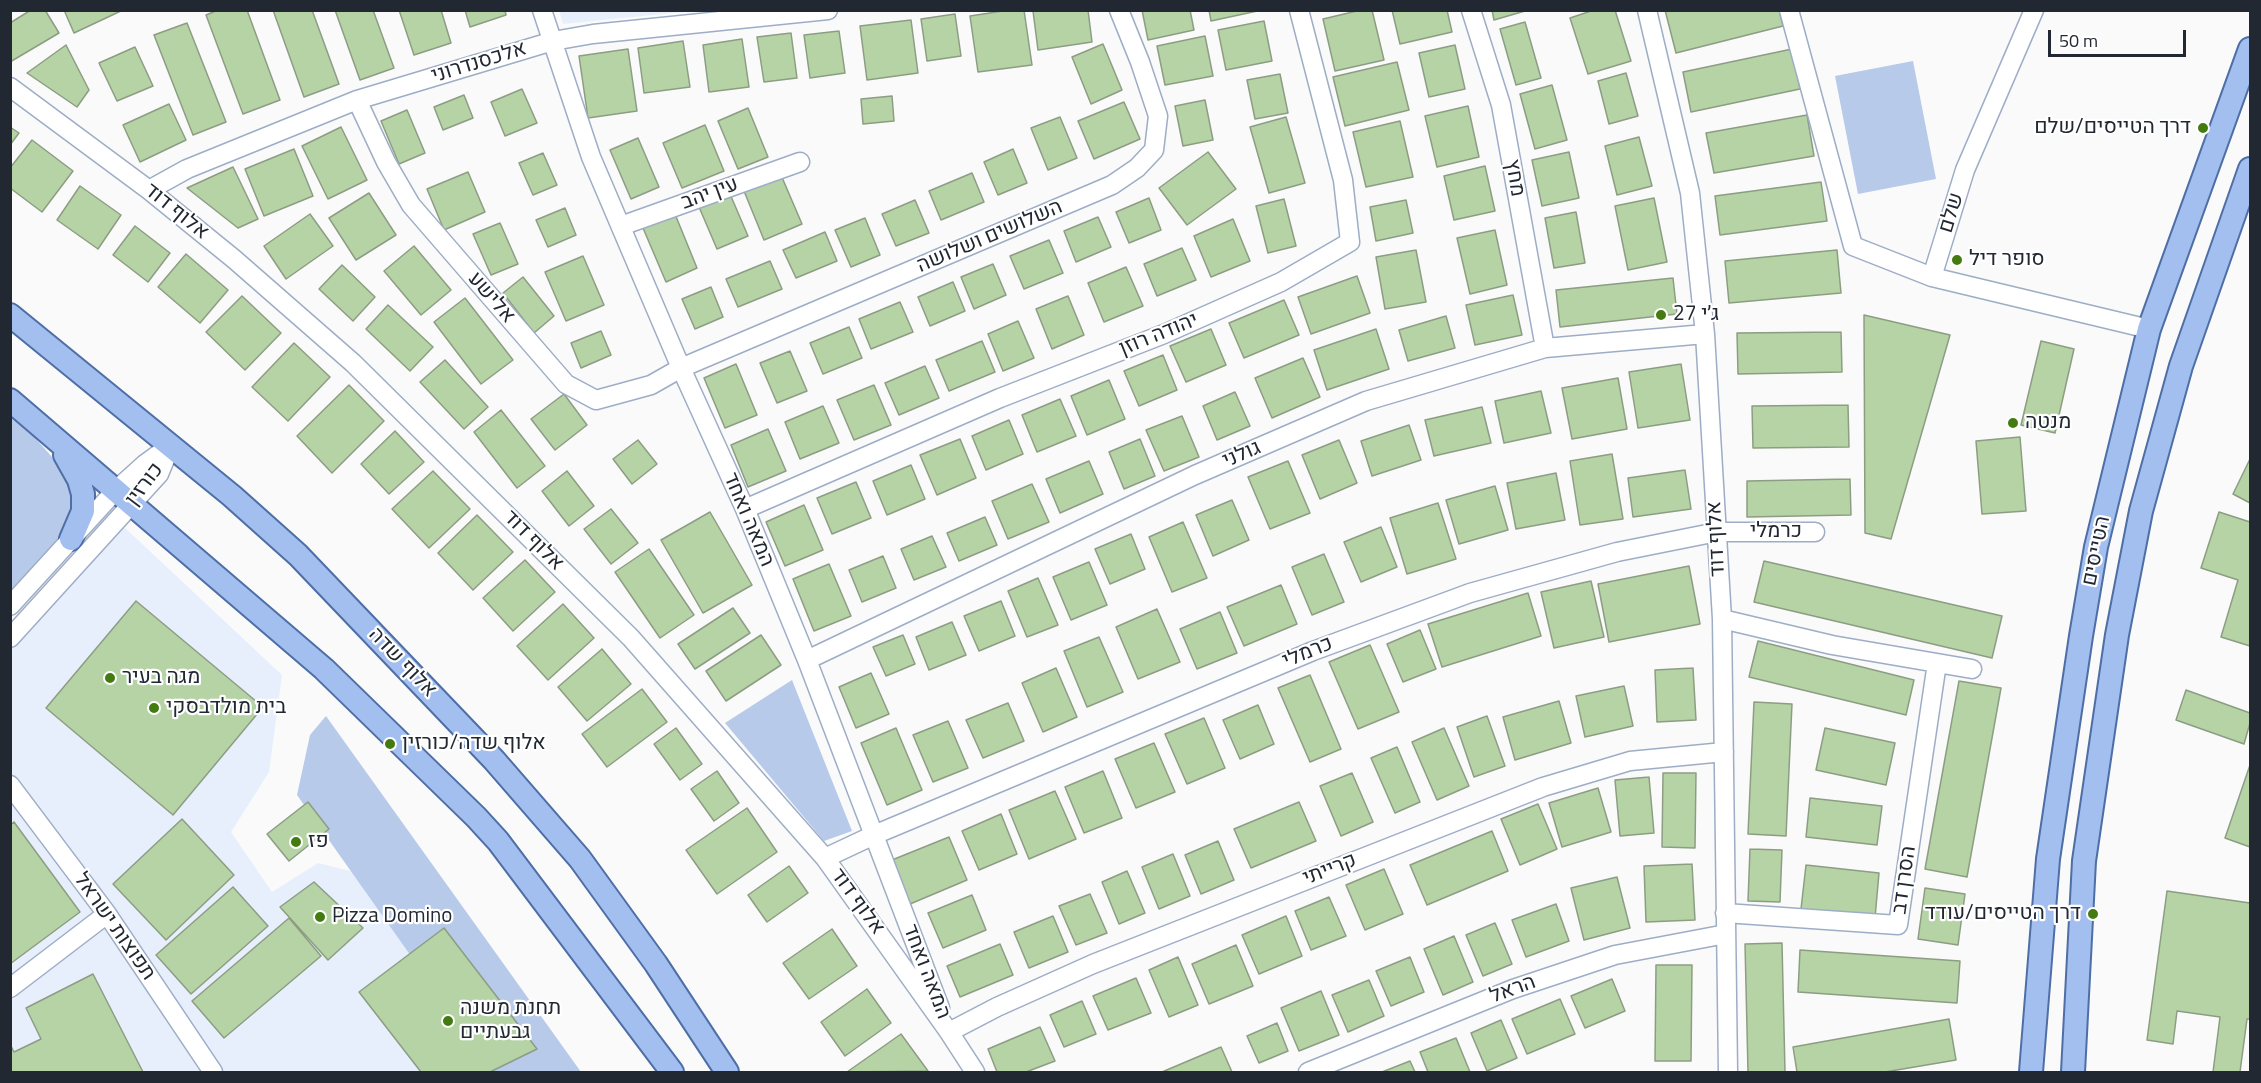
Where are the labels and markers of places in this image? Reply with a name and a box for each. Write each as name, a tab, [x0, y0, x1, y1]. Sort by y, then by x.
place label: דרך הטייסים/שלם	[2034, 115, 2191, 141]
marker: דרך הטייסים/שלם	[2196, 121, 2210, 135]
place label: סופר דיל	[1969, 247, 2045, 273]
marker: סופר דיל	[1950, 253, 1964, 267]
place label: ג׳י 27	[1673, 302, 1719, 328]
marker: ג׳י 27	[1654, 308, 1668, 322]
place label: מנטה	[2025, 410, 2071, 436]
marker: מנטה	[2006, 416, 2020, 430]
place label: מגה בעיר	[122, 665, 200, 691]
marker: מגה בעיר	[103, 671, 117, 685]
place label: בית מולדבסקי	[166, 695, 286, 721]
marker: בית מולדבסקי	[147, 701, 161, 715]
place label: אלוף שדה/כורזין	[402, 731, 546, 757]
marker: אלוף שדה/כורזין	[383, 737, 397, 751]
place label: פז	[308, 829, 329, 855]
marker: פז	[289, 835, 303, 849]
place label: דרך הטייסים/עודד	[1925, 901, 2081, 927]
place label: Pizza Domino	[332, 904, 452, 930]
marker: דרך הטייסים/עודד	[2086, 907, 2100, 921]
marker: Pizza Domino	[313, 910, 327, 924]
place label: תחנת משנה גבעתיים	[460, 996, 561, 1046]
marker: תחנת משנה גבעתיים	[441, 1014, 455, 1028]

